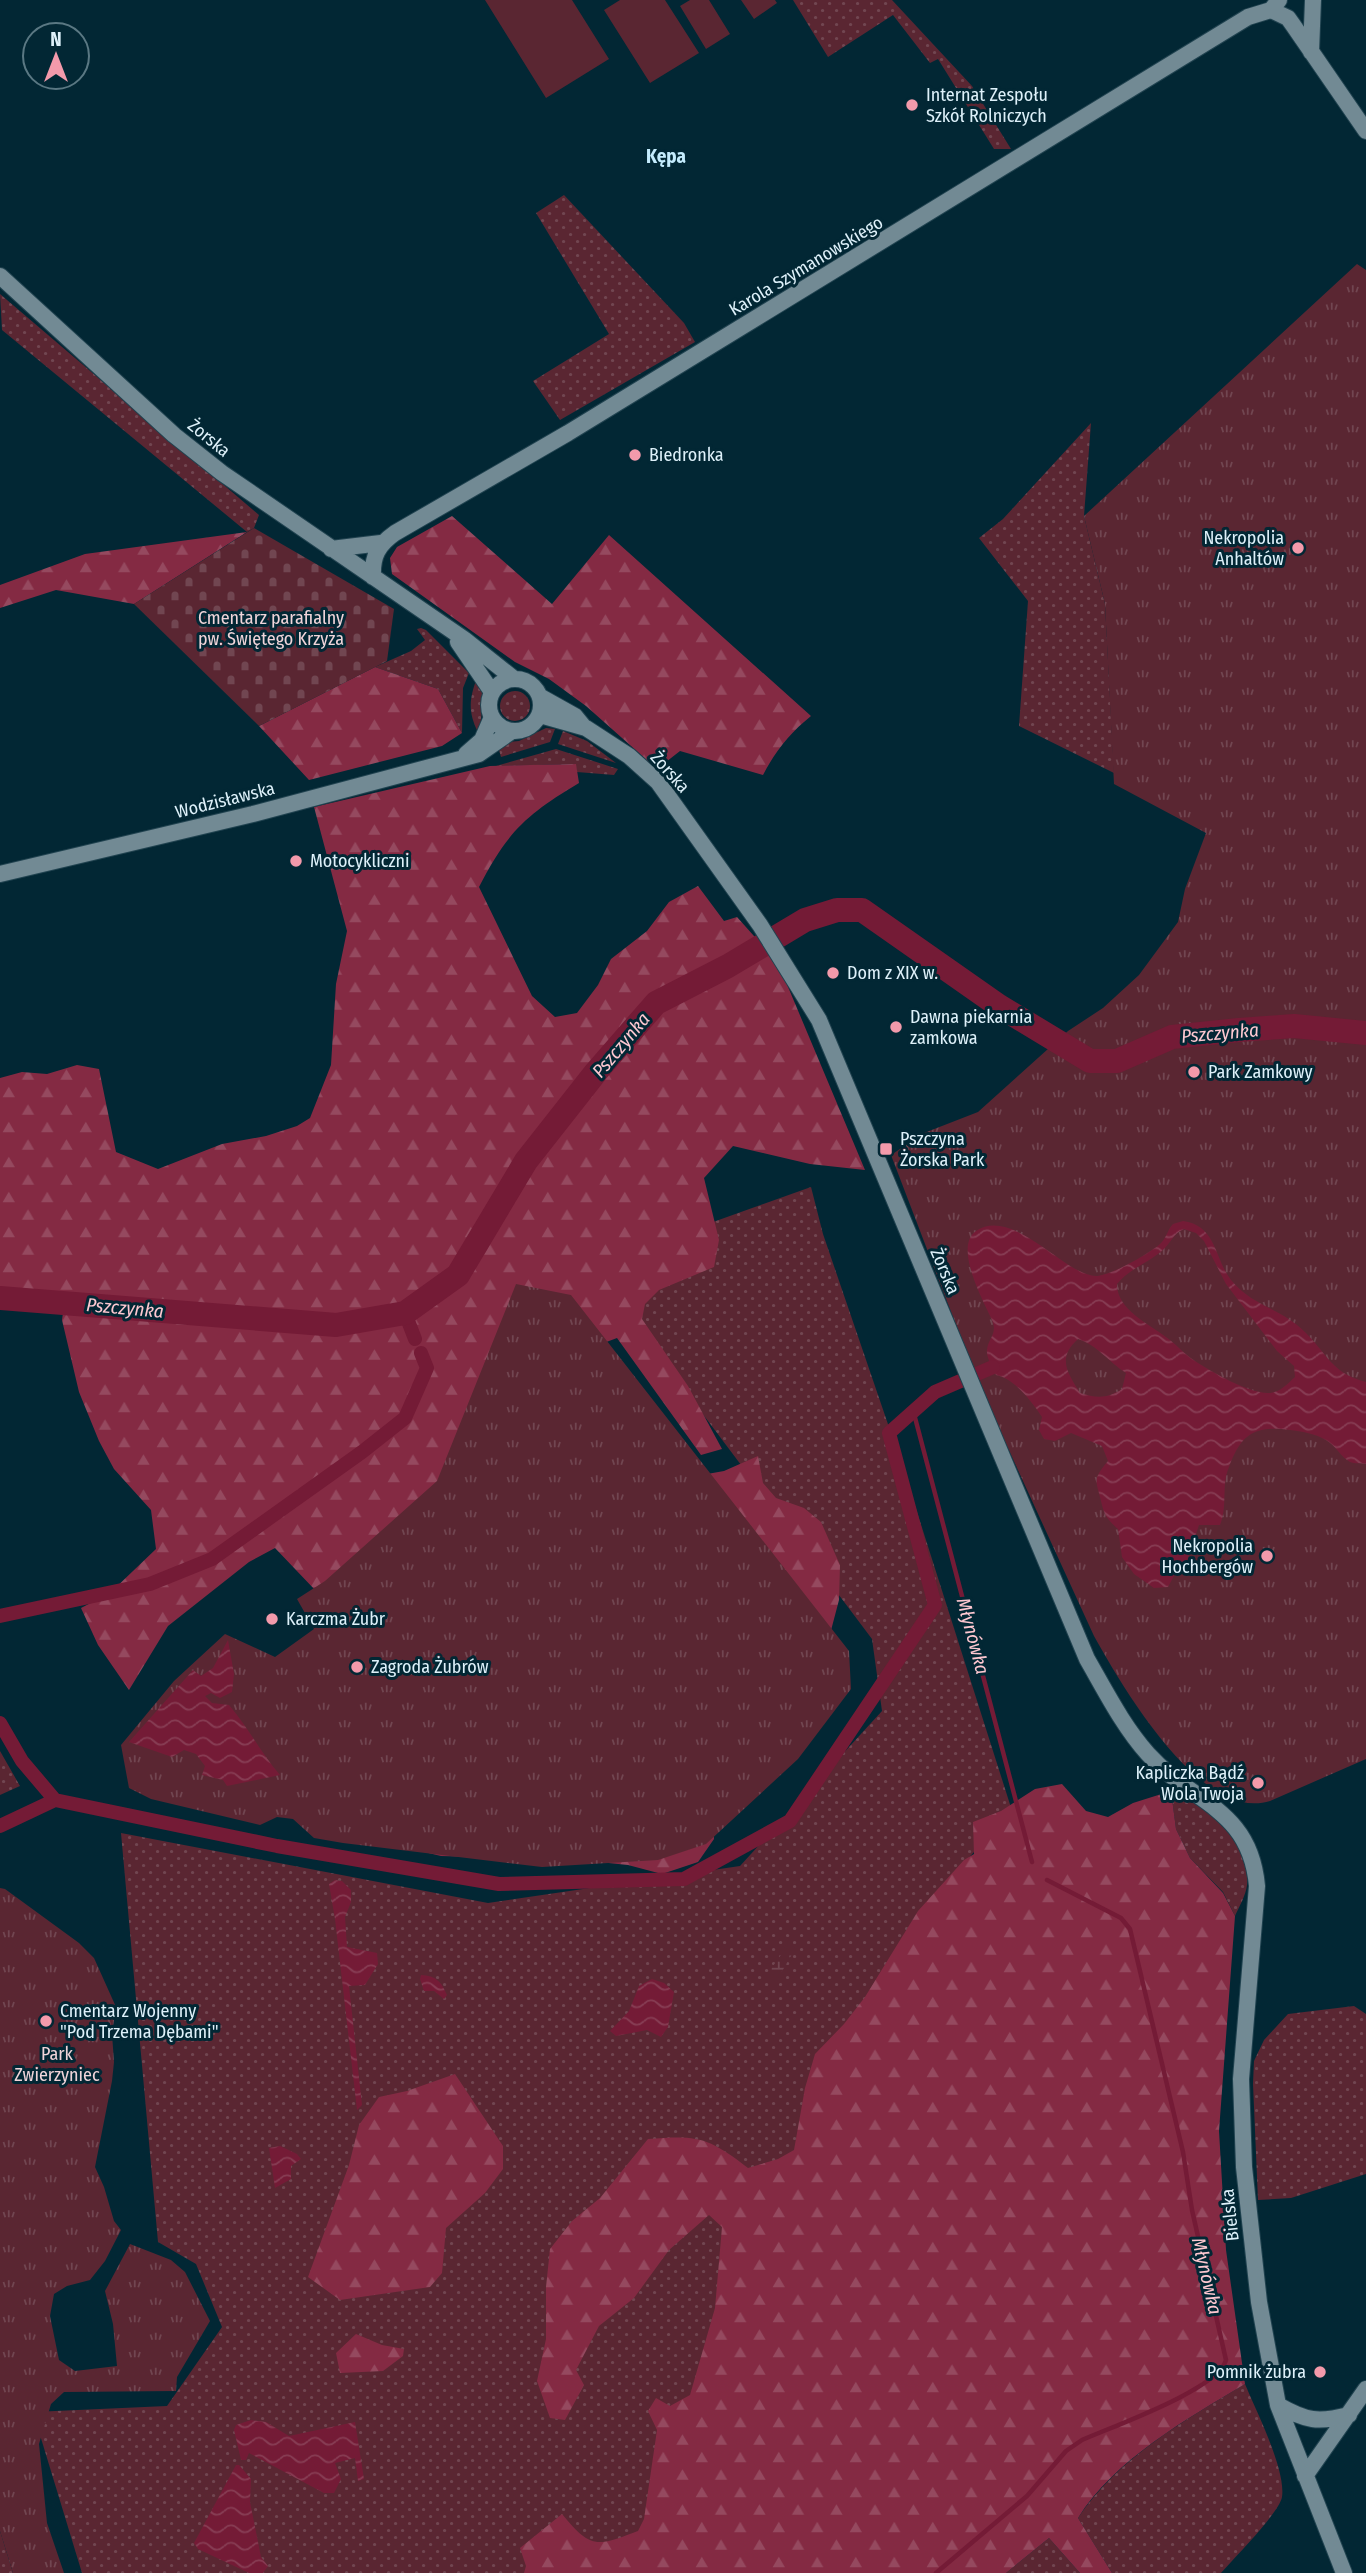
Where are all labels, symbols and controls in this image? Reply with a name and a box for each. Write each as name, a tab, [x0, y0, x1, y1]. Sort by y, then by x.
north arrow	[21, 21, 91, 91]
text: N	[50, 28, 62, 51]
place label: Internat Zespołu Szkół Rolniczych	[926, 84, 1048, 127]
marker: Internat Zespołu Szkół Rolniczych	[904, 97, 920, 113]
district label: Kępa	[646, 145, 686, 168]
street label: Karola Szymanowskiego	[725, 211, 887, 321]
street label: Żorska	[183, 414, 235, 462]
place label: Biedronka	[649, 444, 724, 466]
marker: Biedronka	[627, 447, 643, 463]
place label: Nekropolia Anhaltów	[1203, 527, 1284, 570]
marker: Nekropolia Anhaltów	[1290, 540, 1306, 556]
park label: Cmentarz parafialny pw. Świętego Krzyża	[198, 607, 344, 650]
street label: Żorska	[646, 747, 694, 797]
street label: Wodzisławska	[173, 777, 277, 823]
place label: Motocykliczni	[310, 850, 410, 872]
marker: Motocykliczni	[288, 853, 304, 869]
place label: Dom z XIX w.	[847, 962, 938, 984]
marker: Dom z XIX w.	[825, 965, 841, 981]
place label: Dawna piekarnia zamkowa	[910, 1006, 1033, 1049]
water label: Pszczynka	[587, 1008, 655, 1082]
water label: Pszczynka	[1180, 1018, 1260, 1048]
marker: Dawna piekarnia zamkowa	[888, 1019, 904, 1035]
place label: Park Zamkowy	[1208, 1061, 1313, 1083]
marker: Park Zamkowy	[1186, 1064, 1202, 1080]
place label: Pszczyna Żorska Park	[900, 1128, 985, 1171]
marker: Pszczyna Żorska Park	[878, 1141, 894, 1157]
street label: Żorska	[925, 1245, 965, 1298]
water label: Pszczynka	[85, 1293, 165, 1323]
place label: Nekropolia Hochbergów	[1162, 1535, 1253, 1578]
marker: Nekropolia Hochbergów	[1259, 1548, 1275, 1564]
water label: Młynówka	[952, 1595, 994, 1677]
place label: Karczma Żubr	[286, 1608, 386, 1630]
marker: Karczma Żubr	[264, 1611, 280, 1627]
place label: Zagroda Żubrów	[371, 1656, 489, 1678]
marker: Zagroda Żubrów	[349, 1659, 365, 1675]
place label: Kapliczka Bądź Wola Twoja	[1136, 1762, 1244, 1805]
marker: Kapliczka Bądź Wola Twoja	[1250, 1775, 1266, 1791]
place label: Cmentarz Wojenny "Pod Trzema Dębami"	[60, 2000, 218, 2043]
marker: Cmentarz Wojenny "Pod Trzema Dębami"	[38, 2013, 54, 2029]
park label: Park Zwierzyniec	[14, 2043, 100, 2086]
street label: Bielska	[1216, 2187, 1244, 2242]
water label: Młynówka	[1187, 2235, 1227, 2317]
place label: Pomnik żubra	[1207, 2361, 1306, 2383]
marker: Pomnik żubra	[1312, 2364, 1328, 2380]

